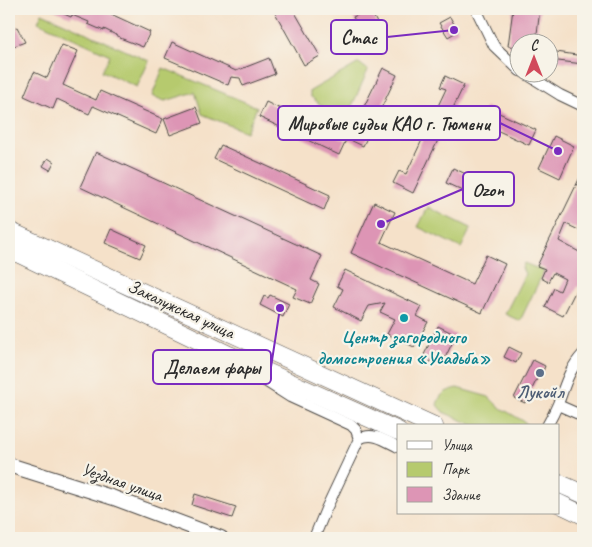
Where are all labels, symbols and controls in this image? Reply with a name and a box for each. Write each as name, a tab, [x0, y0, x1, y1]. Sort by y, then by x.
callout: Стас	[331, 20, 387, 54]
text: Стас	[341, 26, 378, 50]
north arrow	[510, 32, 560, 82]
text: С	[531, 37, 540, 54]
callout: Мировые судьи КАО г. Тюмени	[278, 106, 500, 140]
text: Мировые судьи КАО г. Тюмени	[288, 112, 491, 136]
callout: Ozon	[463, 172, 514, 206]
text: Ozon	[472, 178, 504, 202]
street label: Закалужская улица	[124, 275, 239, 344]
marker: Центр загородного домостроения «Усадьба»	[398, 312, 410, 324]
place label: Центр загородного домостроения «Усадьба»	[317, 326, 491, 369]
callout: Делаем фары	[153, 350, 271, 384]
text: Делаем фары	[163, 356, 262, 380]
marker: Лукойл	[534, 367, 546, 379]
place label: Лукойл	[516, 381, 566, 403]
legend	[397, 424, 560, 514]
text: Улица	[442, 436, 473, 455]
street label: Уездная улица	[78, 458, 167, 508]
text: Парк	[442, 460, 470, 479]
text: Здание	[442, 486, 481, 505]

